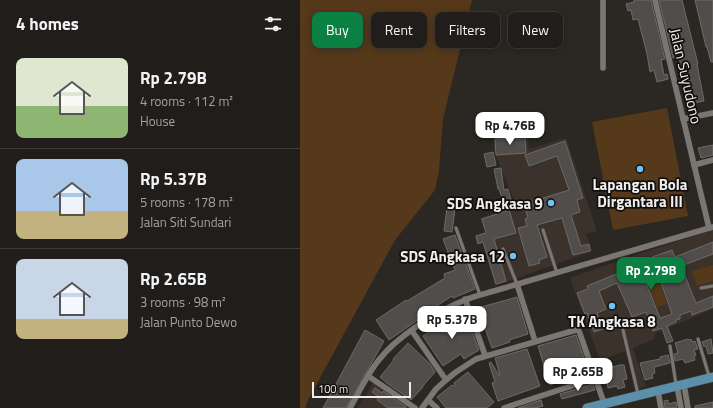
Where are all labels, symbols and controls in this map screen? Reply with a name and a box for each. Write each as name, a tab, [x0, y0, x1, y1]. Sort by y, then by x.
text: 4 homes	[16, 11, 79, 37]
chip: Buy	[312, 12, 363, 48]
chip: Rent	[371, 12, 427, 48]
chip: Filters	[435, 12, 500, 48]
chip: New	[508, 12, 563, 48]
icon: filters	[262, 13, 284, 35]
street label: Jalan Suyudono	[664, 26, 708, 126]
text: Rp 2.79B	[140, 65, 207, 91]
icon: home	[48, 74, 96, 122]
text: 4 rooms · 112 m²	[140, 91, 233, 111]
text: House	[140, 111, 175, 131]
pin: Rp 4.76B	[469, 112, 551, 146]
text: Rp 4.76B	[484, 115, 536, 135]
marker: Lapangan Bola Dirgantara III	[635, 164, 645, 174]
text: Rp 5.37B	[140, 166, 207, 192]
place label: Lapangan Bola Dirgantara III	[593, 173, 688, 213]
icon: home	[48, 175, 96, 223]
text: 5 rooms · 178 m²	[140, 192, 233, 212]
place label: SDS Angkasa 9	[447, 192, 543, 215]
marker: SDS Angkasa 9	[546, 198, 556, 208]
text: Jalan Siti Sundari	[140, 212, 231, 232]
place label: SDS Angkasa 12	[400, 245, 505, 268]
marker: SDS Angkasa 12	[508, 251, 518, 261]
pin: Rp 2.79B	[610, 257, 692, 291]
text: Rp 2.79B	[625, 260, 677, 280]
text: Rp 2.65B	[140, 266, 207, 292]
icon: home	[48, 275, 96, 323]
text: 3 rooms · 98 m²	[140, 292, 226, 312]
marker: TK Angkasa 8	[607, 301, 617, 311]
pin: Rp 5.37B	[411, 306, 493, 340]
text: Rp 5.37B	[426, 309, 478, 329]
place label: TK Angkasa 8	[568, 310, 656, 333]
text: Jalan Punto Dewo	[140, 312, 237, 332]
pin: Rp 2.65B	[537, 358, 619, 392]
text: Rp 2.65B	[552, 361, 604, 381]
scale bar	[312, 380, 411, 399]
text: 100 m	[318, 381, 348, 397]

